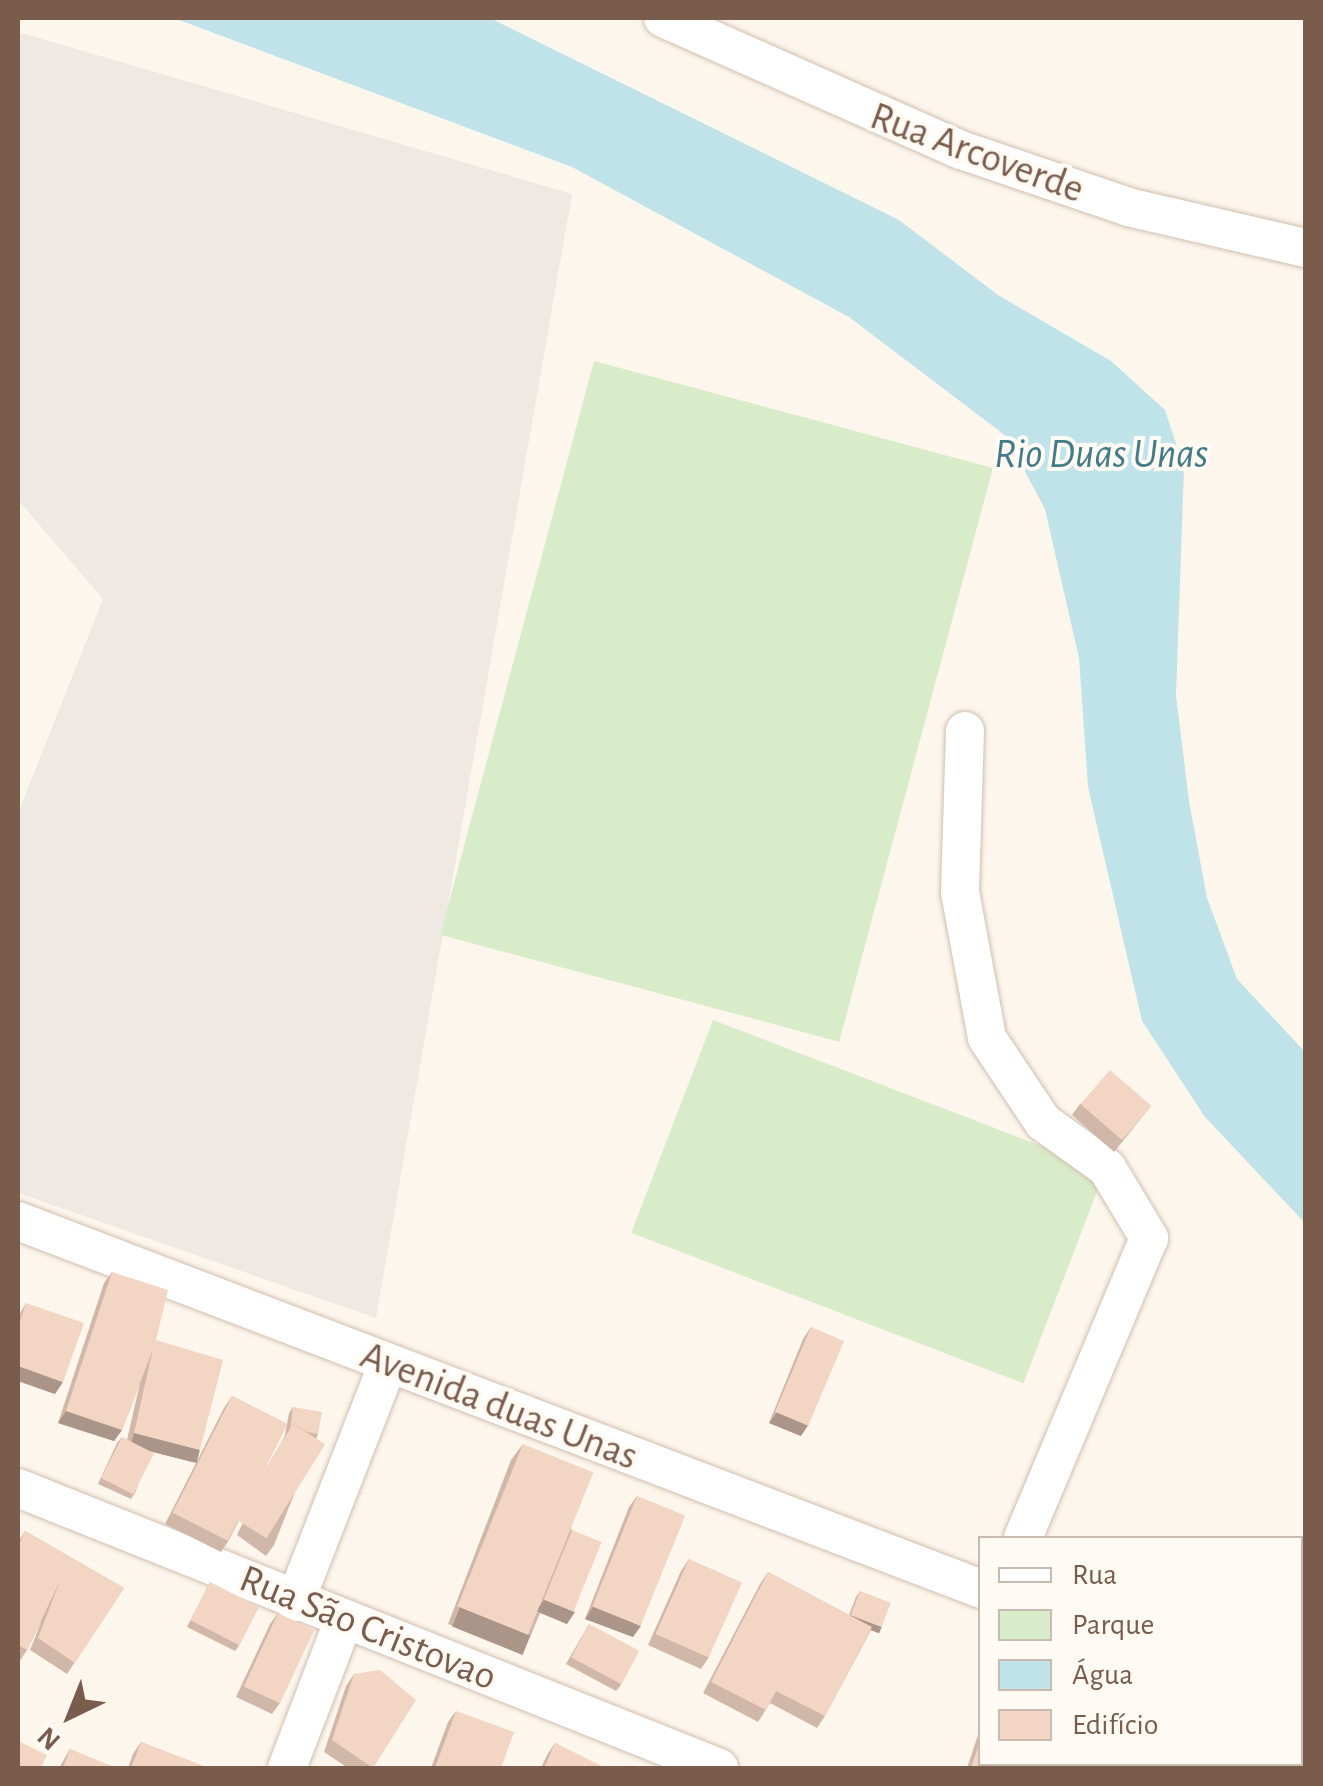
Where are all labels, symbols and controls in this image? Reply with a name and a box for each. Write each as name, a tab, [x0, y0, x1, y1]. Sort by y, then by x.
street label: Rua Arcoverde	[864, 92, 1090, 214]
water label: Rio Duas Unas	[994, 429, 1208, 479]
street label: Avenida duas Unas	[354, 1331, 644, 1481]
legend	[978, 1536, 1303, 1766]
street label: Rua São Cristovao	[233, 1555, 503, 1701]
text: Rua	[1072, 1560, 1117, 1590]
text: Parque	[1072, 1610, 1154, 1640]
text: Água	[1072, 1660, 1133, 1690]
north arrow	[20, 1666, 120, 1766]
text: Edifício	[1072, 1710, 1158, 1740]
text: N	[33, 1721, 66, 1755]

